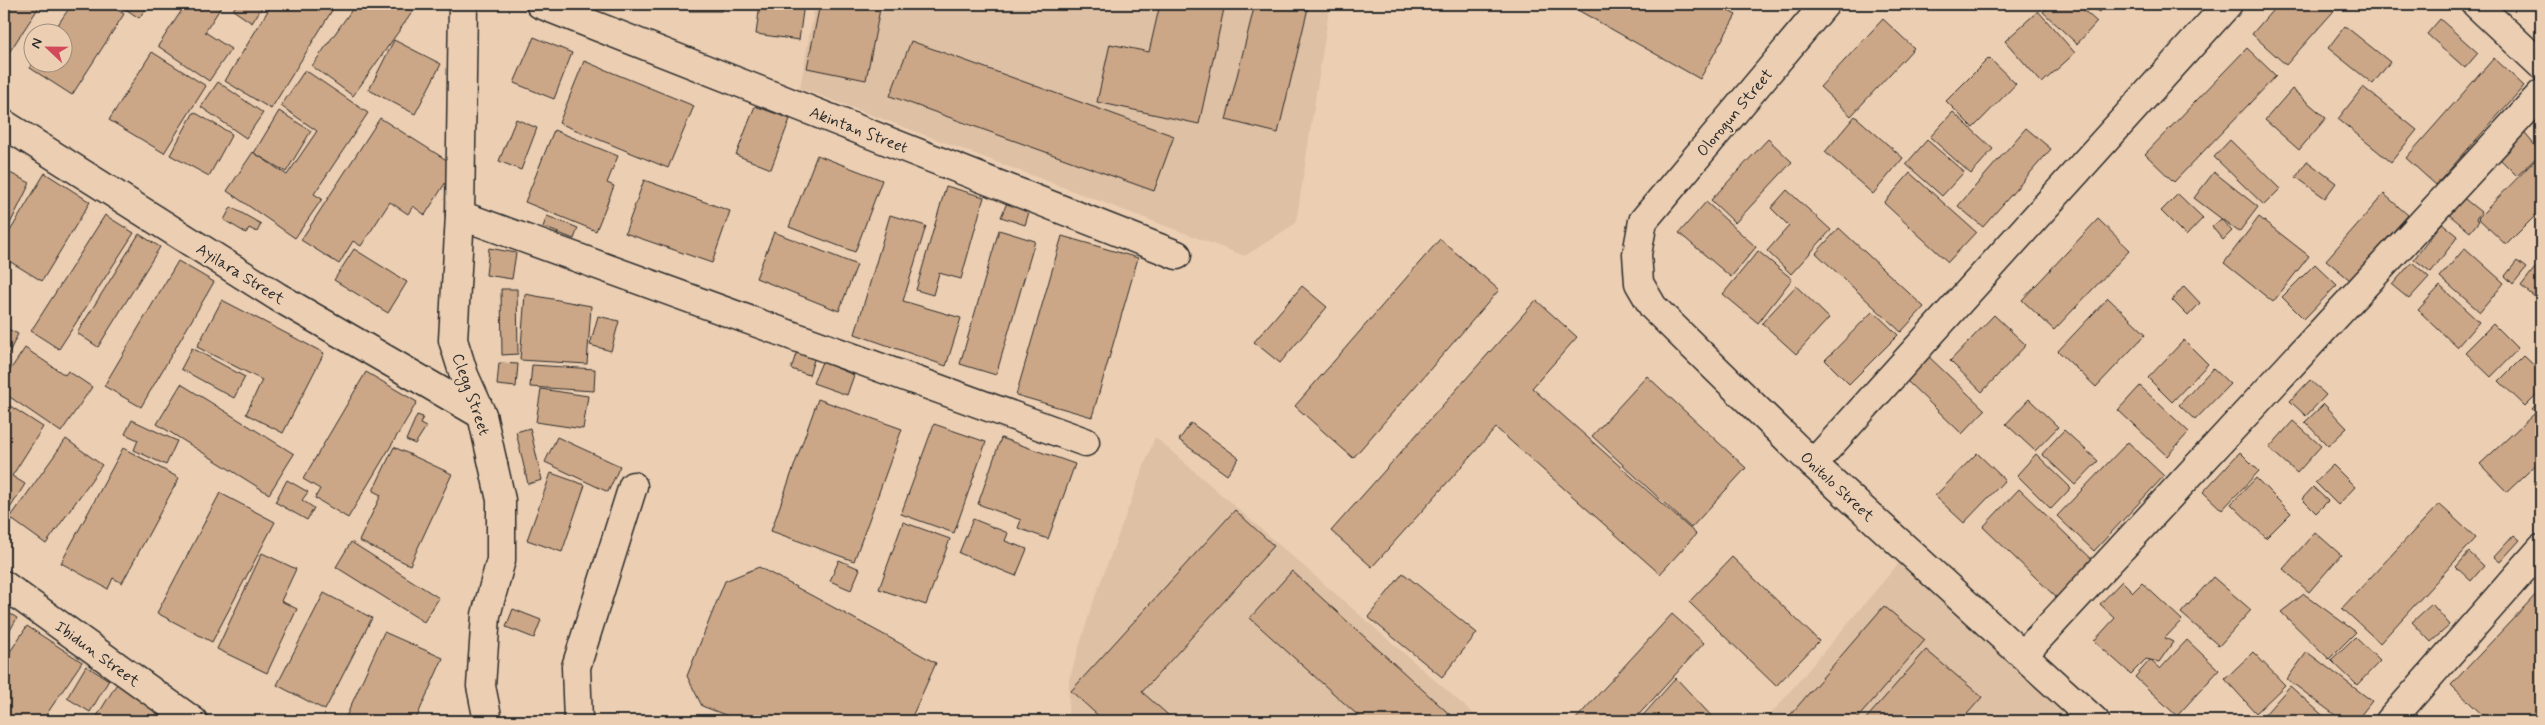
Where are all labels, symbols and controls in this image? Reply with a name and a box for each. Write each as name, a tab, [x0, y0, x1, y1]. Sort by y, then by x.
north arrow	[22, 22, 72, 72]
text: N	[27, 36, 47, 51]
street label: Olorogun Street	[1692, 64, 1778, 161]
street label: Akintan Street	[806, 102, 911, 159]
street label: Ayilara Street	[192, 239, 289, 310]
street label: Clegg Street	[446, 351, 494, 439]
street label: Onitolo Street	[1795, 447, 1879, 527]
street label: Ibidun Street	[51, 616, 144, 692]

